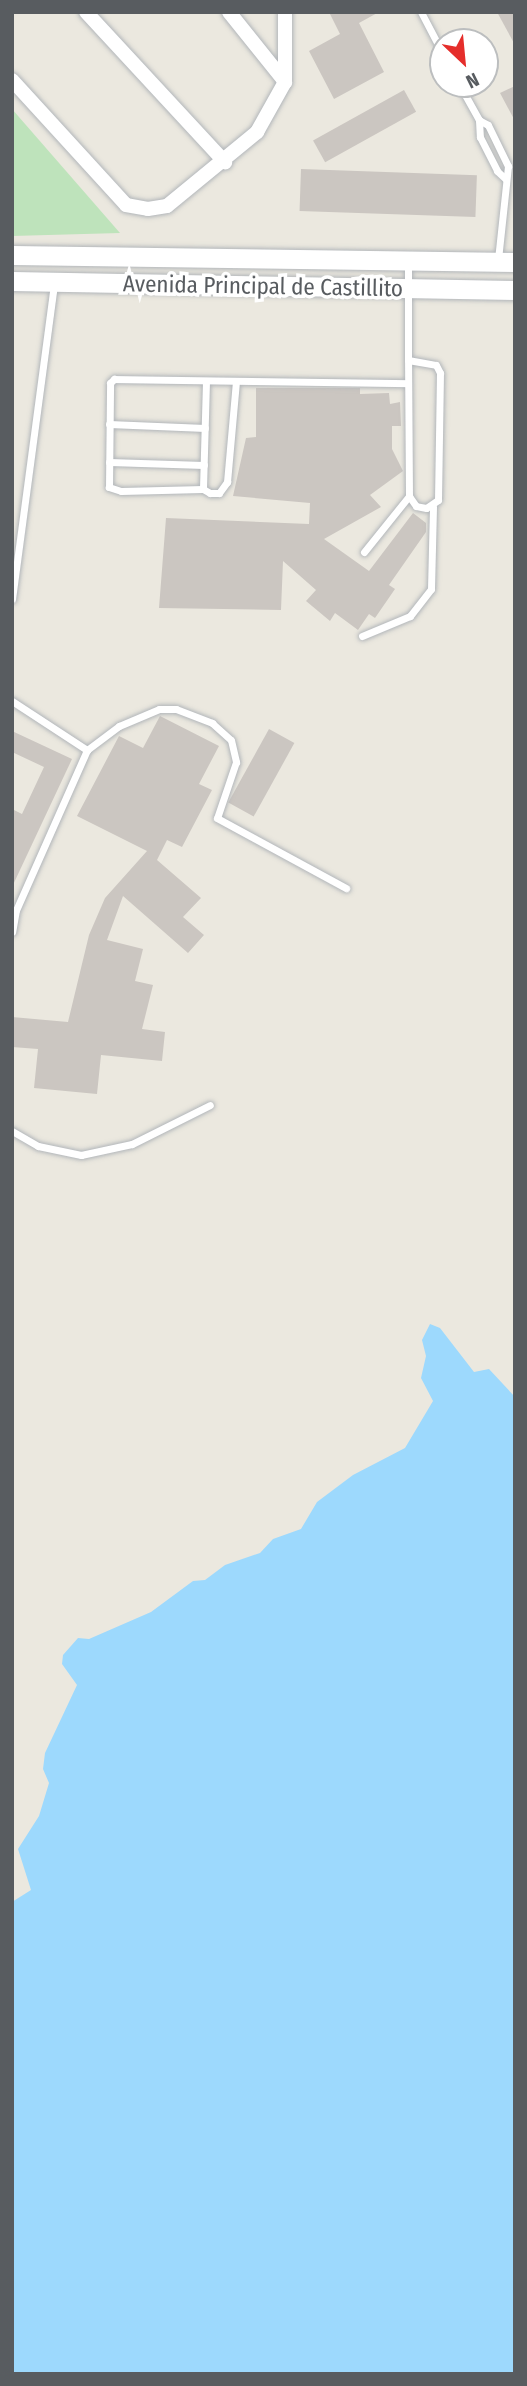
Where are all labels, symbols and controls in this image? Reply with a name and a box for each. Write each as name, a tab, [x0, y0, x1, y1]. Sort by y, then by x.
north arrow	[429, 28, 499, 98]
text: N	[462, 68, 483, 93]
street label: Avenida Principal de Castillito	[123, 270, 403, 302]

